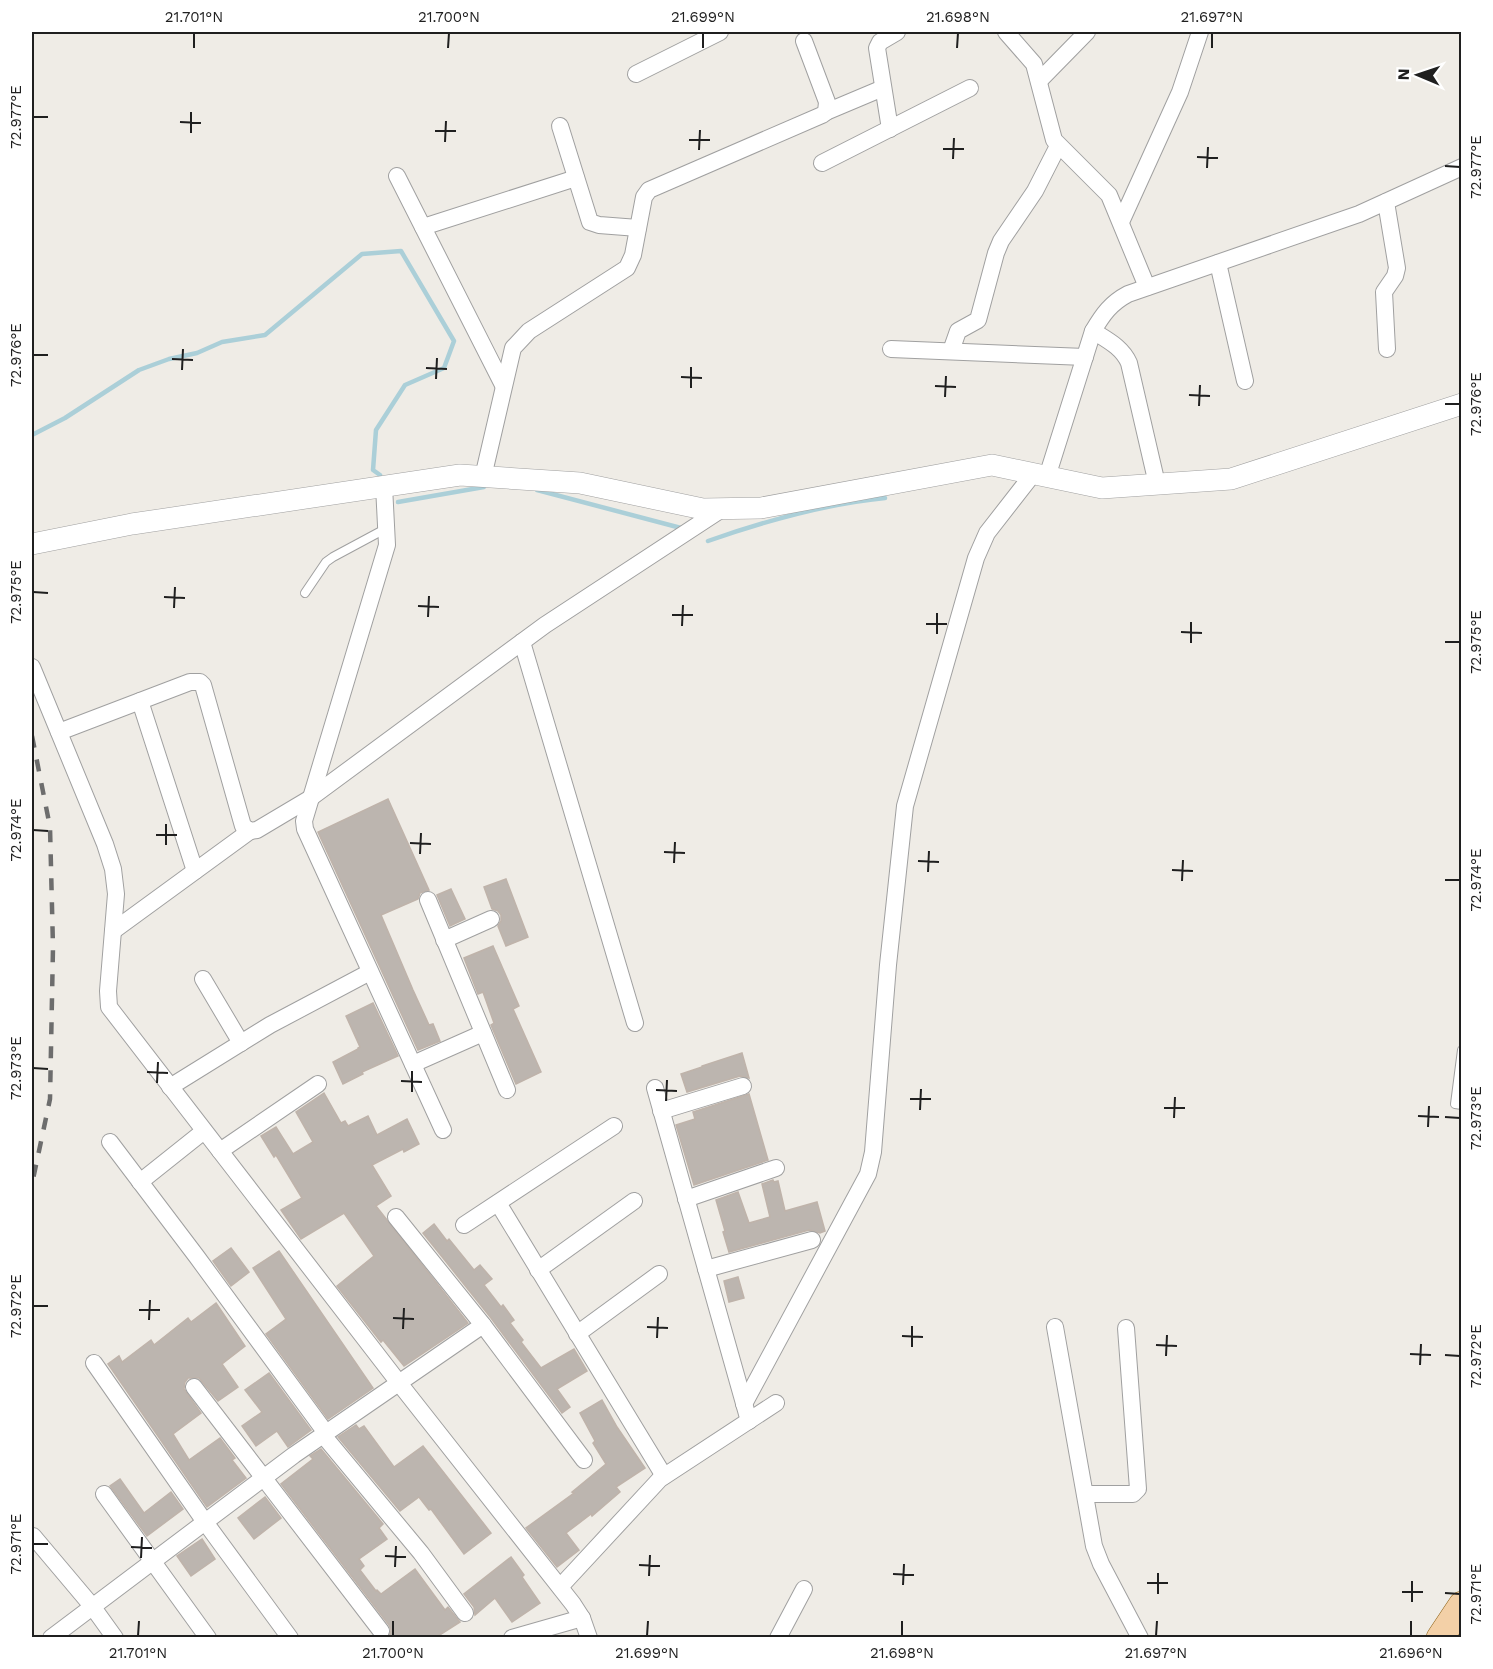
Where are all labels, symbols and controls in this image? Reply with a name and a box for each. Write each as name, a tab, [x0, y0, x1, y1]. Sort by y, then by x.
text: 21.701°N	[165, 8, 223, 26]
text: 21.700°N	[418, 8, 480, 26]
text: 21.699°N	[671, 8, 735, 26]
text: 21.698°N	[926, 8, 990, 26]
text: 21.697°N	[1181, 8, 1243, 26]
north arrow	[1388, 45, 1448, 105]
text: N	[1394, 68, 1413, 81]
text: 72.977°E	[7, 85, 25, 149]
text: 72.977°E	[1467, 135, 1485, 199]
text: 72.976°E	[7, 323, 25, 387]
text: 72.976°E	[1467, 372, 1485, 436]
text: 72.975°E	[7, 560, 25, 624]
text: 72.975°E	[1467, 610, 1485, 674]
text: 72.974°E	[7, 798, 25, 862]
text: 72.974°E	[1467, 848, 1485, 912]
text: 72.973°E	[7, 1036, 25, 1100]
text: 72.973°E	[1467, 1086, 1485, 1150]
text: 72.972°E	[7, 1274, 25, 1338]
text: 72.972°E	[1467, 1324, 1485, 1388]
text: 72.971°E	[7, 1514, 25, 1574]
text: 72.971°E	[1467, 1564, 1485, 1624]
text: 21.701°N	[109, 1644, 167, 1662]
text: 21.700°N	[362, 1644, 424, 1662]
text: 21.699°N	[615, 1644, 679, 1662]
text: 21.698°N	[870, 1644, 934, 1662]
text: 21.697°N	[1125, 1644, 1187, 1662]
text: 21.696°N	[1379, 1644, 1443, 1662]

